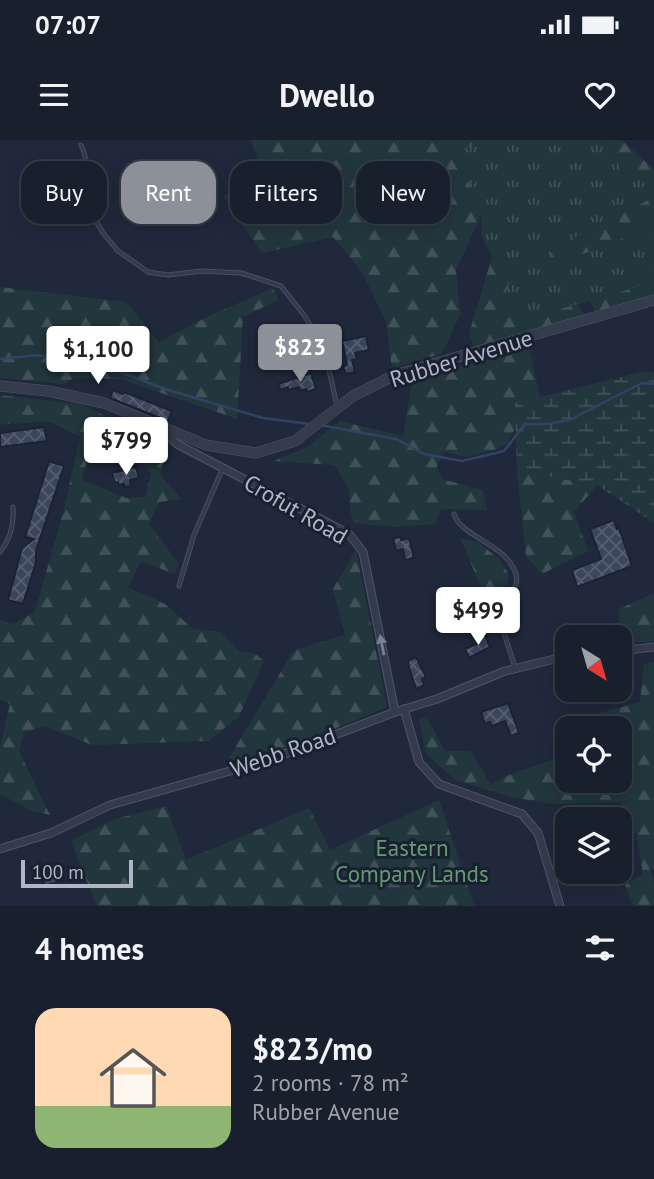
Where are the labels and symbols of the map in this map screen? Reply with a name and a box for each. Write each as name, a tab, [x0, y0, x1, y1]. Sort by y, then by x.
street label: Rubber Avenue	[386, 323, 536, 393]
pin: $823	[259, 324, 341, 384]
pin: $1,100	[41, 327, 155, 386]
pin: $799	[85, 418, 167, 477]
street label: Crofut Road	[239, 468, 353, 550]
pin: $499	[437, 588, 519, 647]
north arrow	[555, 625, 632, 702]
one-way arrow	[376, 634, 387, 656]
street label: Webb Road	[227, 720, 339, 784]
park label: Eastern Company Lands	[335, 833, 489, 888]
scale bar	[21, 857, 133, 889]

